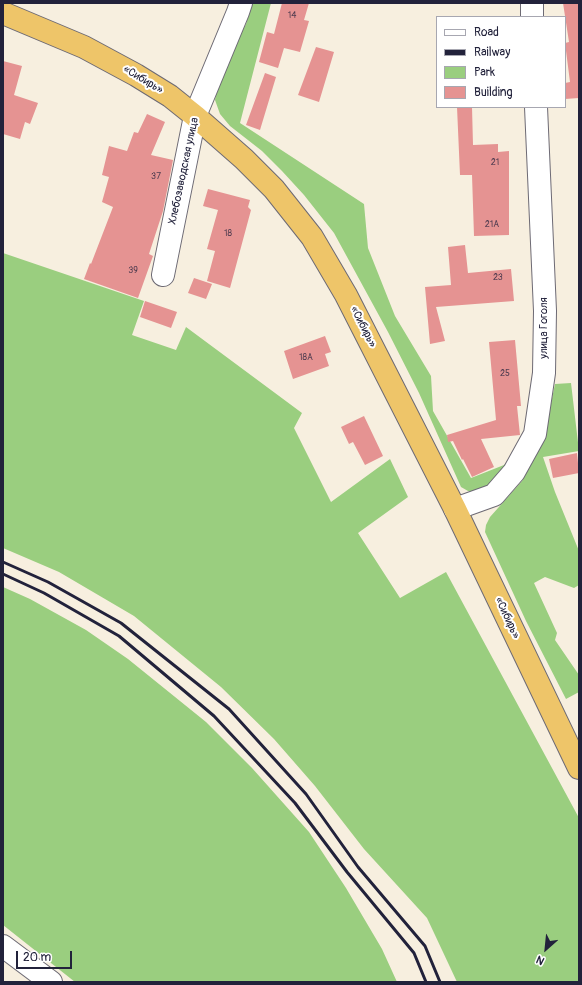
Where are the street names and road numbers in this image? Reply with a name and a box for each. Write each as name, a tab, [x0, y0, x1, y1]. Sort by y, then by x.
street label: «Сибирь»	[121, 63, 165, 97]
street label: Хлебозаводская улица	[166, 116, 202, 226]
street label: улица Гоголя	[537, 297, 551, 359]
street label: «Сибирь»	[347, 304, 379, 350]
street label: «Сибирь»	[492, 595, 522, 641]

